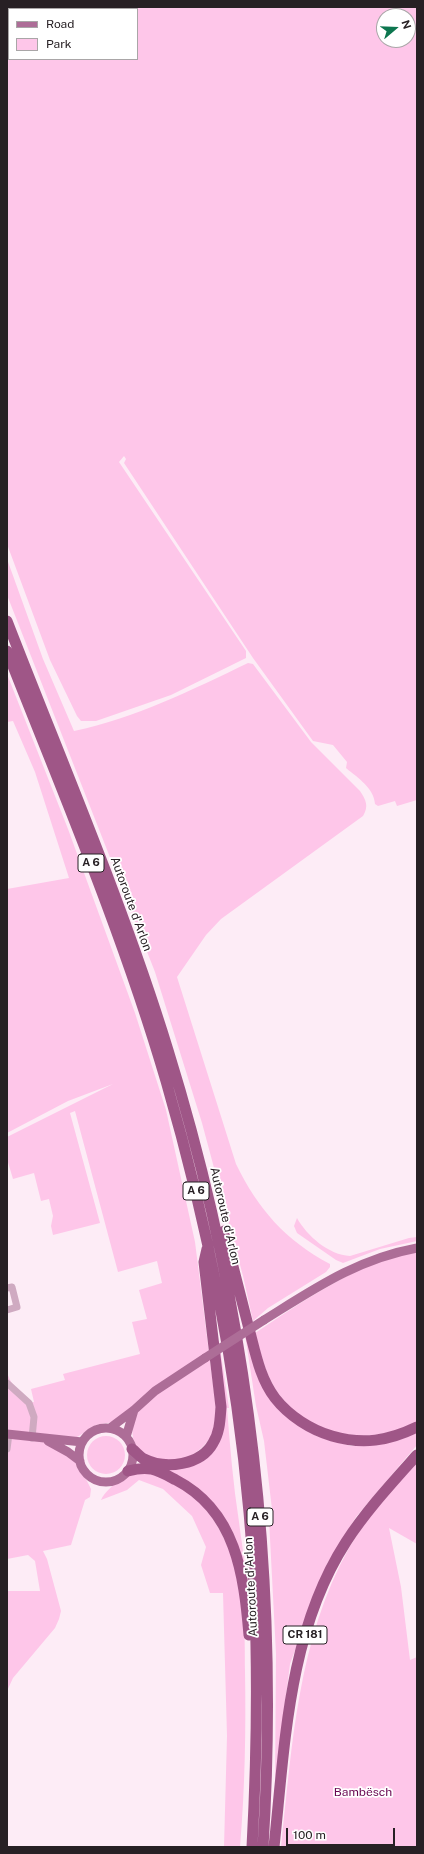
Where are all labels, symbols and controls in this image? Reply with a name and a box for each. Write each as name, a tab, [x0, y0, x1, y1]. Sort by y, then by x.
legend	[8, 8, 138, 60]
north arrow	[376, 8, 416, 48]
text: Road	[46, 17, 74, 31]
text: N	[399, 18, 413, 30]
text: Park	[46, 37, 72, 51]
road number: A 6	[78, 854, 104, 872]
street label: Autoroute d'Arlon	[107, 855, 155, 953]
street label: Autoroute d'Arlon	[207, 1166, 243, 1266]
road number: A 6	[183, 1182, 209, 1200]
road number: A 6	[247, 1508, 273, 1526]
street label: Autoroute d'Arlon	[241, 1537, 261, 1637]
road number: CR 181	[283, 1626, 327, 1644]
park label: Bambësch	[334, 1785, 392, 1799]
scale bar	[288, 1820, 397, 1846]
text: 100 m	[293, 1828, 326, 1842]

